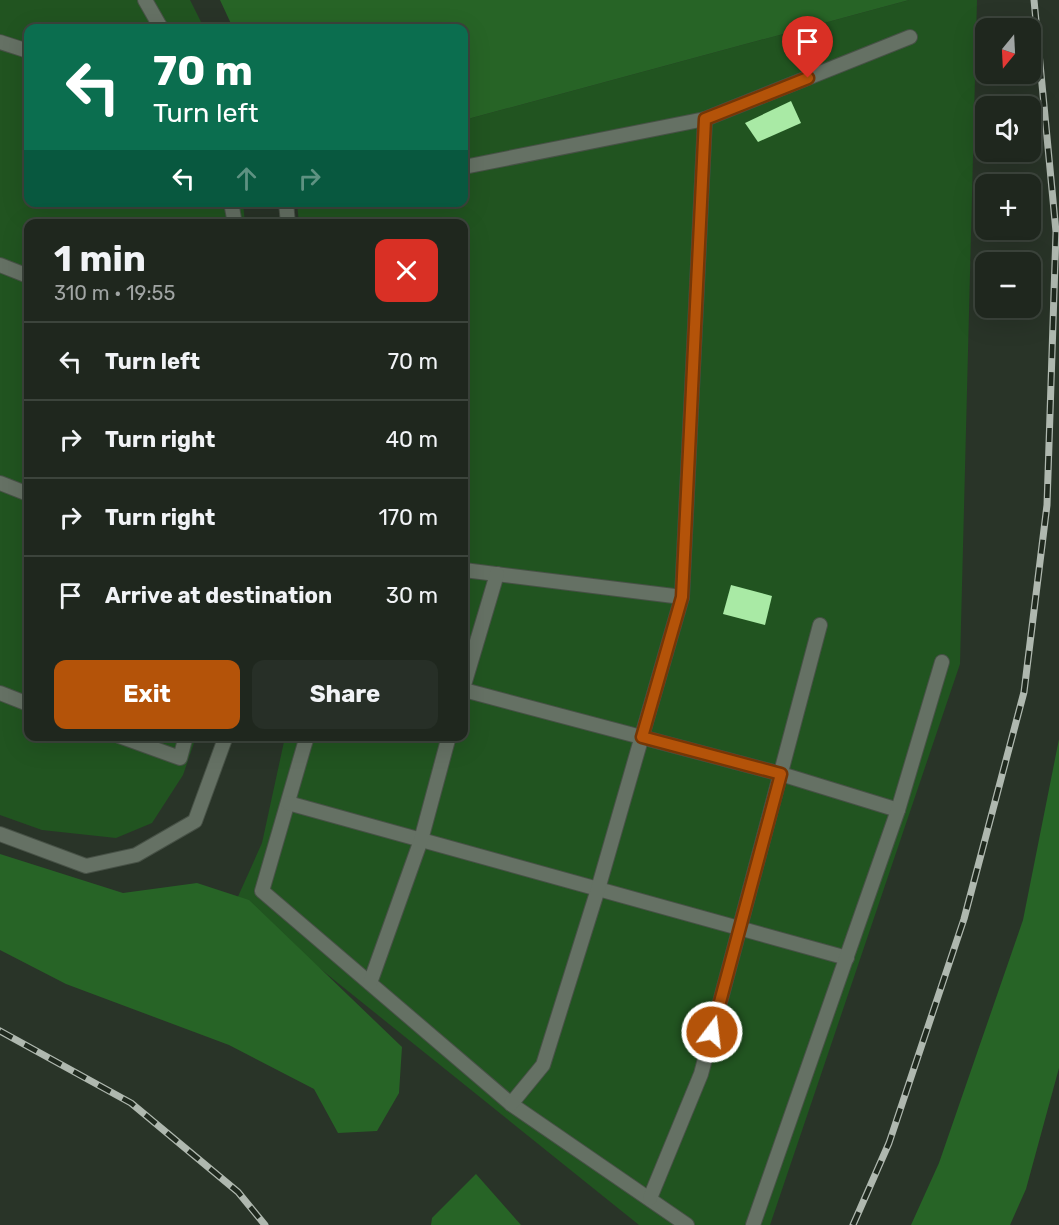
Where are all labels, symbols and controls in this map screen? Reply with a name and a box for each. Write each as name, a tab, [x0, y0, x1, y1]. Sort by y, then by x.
pin	[782, 16, 833, 78]
north arrow	[975, 18, 1041, 84]
map controls	[975, 18, 1041, 318]
icon: arrive	[791, 25, 824, 58]
text: 70 m	[153, 46, 253, 96]
icon: left	[54, 48, 132, 126]
button: sound	[975, 96, 1041, 162]
text: Turn left	[153, 97, 258, 129]
icon: left	[167, 162, 200, 195]
icon: ahead	[230, 162, 263, 195]
icon: right	[293, 162, 326, 195]
button: +	[975, 174, 1041, 240]
text: 1 min	[54, 237, 146, 280]
button: close	[375, 239, 438, 302]
button: −	[975, 252, 1041, 318]
text: 310 m · 19:55	[54, 281, 175, 305]
icon: left	[54, 345, 87, 378]
text: Turn left	[105, 348, 200, 375]
text: 70 m	[388, 348, 438, 375]
icon: right	[54, 423, 87, 456]
text: Turn right	[105, 426, 215, 453]
text: 40 m	[385, 426, 438, 453]
icon: right	[54, 501, 87, 534]
text: Turn right	[105, 504, 215, 531]
text: 170 m	[378, 504, 438, 531]
icon: arrive	[54, 579, 87, 612]
text: Arrive at destination	[105, 582, 332, 609]
text: 30 m	[386, 582, 438, 609]
button: Exit	[54, 660, 240, 729]
button: Share	[252, 660, 438, 729]
position arrow	[680, 1000, 744, 1064]

